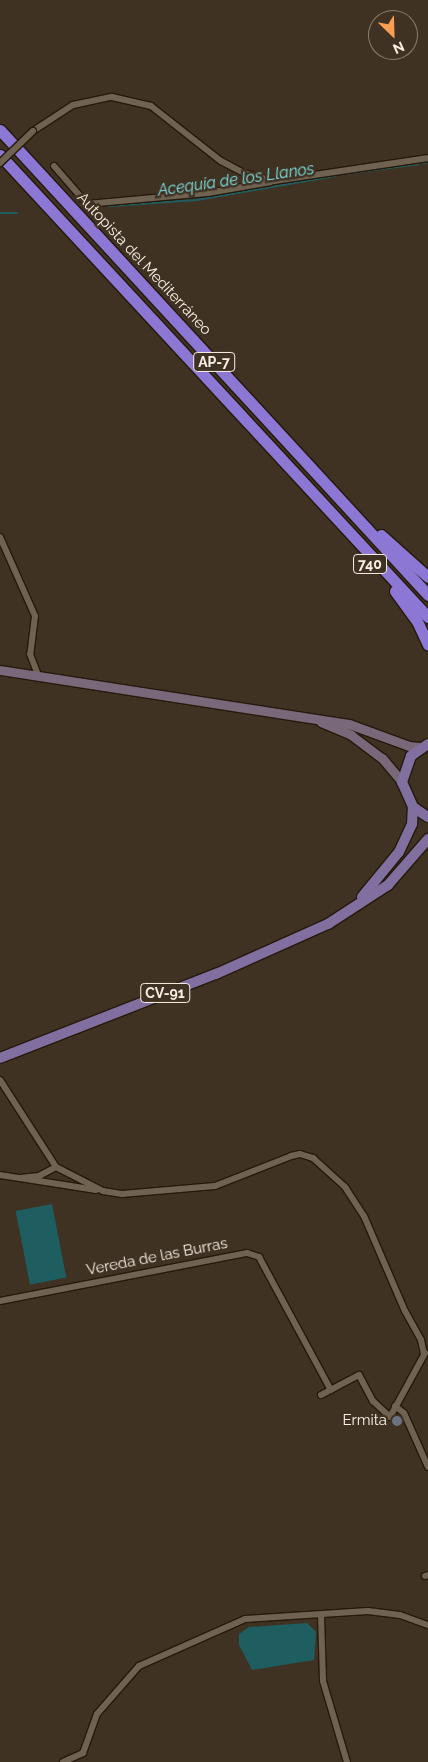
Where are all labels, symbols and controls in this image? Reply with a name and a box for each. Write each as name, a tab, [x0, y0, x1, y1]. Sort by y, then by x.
north arrow	[368, 10, 418, 60]
text: N	[391, 38, 407, 57]
water label: Acequia de los Llanos	[157, 160, 315, 200]
street label: Autopista del Mediterráneo	[73, 189, 215, 339]
road number: AP-7	[193, 351, 235, 374]
road number: 740	[352, 552, 388, 576]
road number: CV-91	[140, 981, 190, 1004]
street label: Vereda de las Burras	[85, 1234, 229, 1280]
place label: Ermita	[342, 1412, 387, 1430]
marker: Ermita	[391, 1415, 403, 1427]

